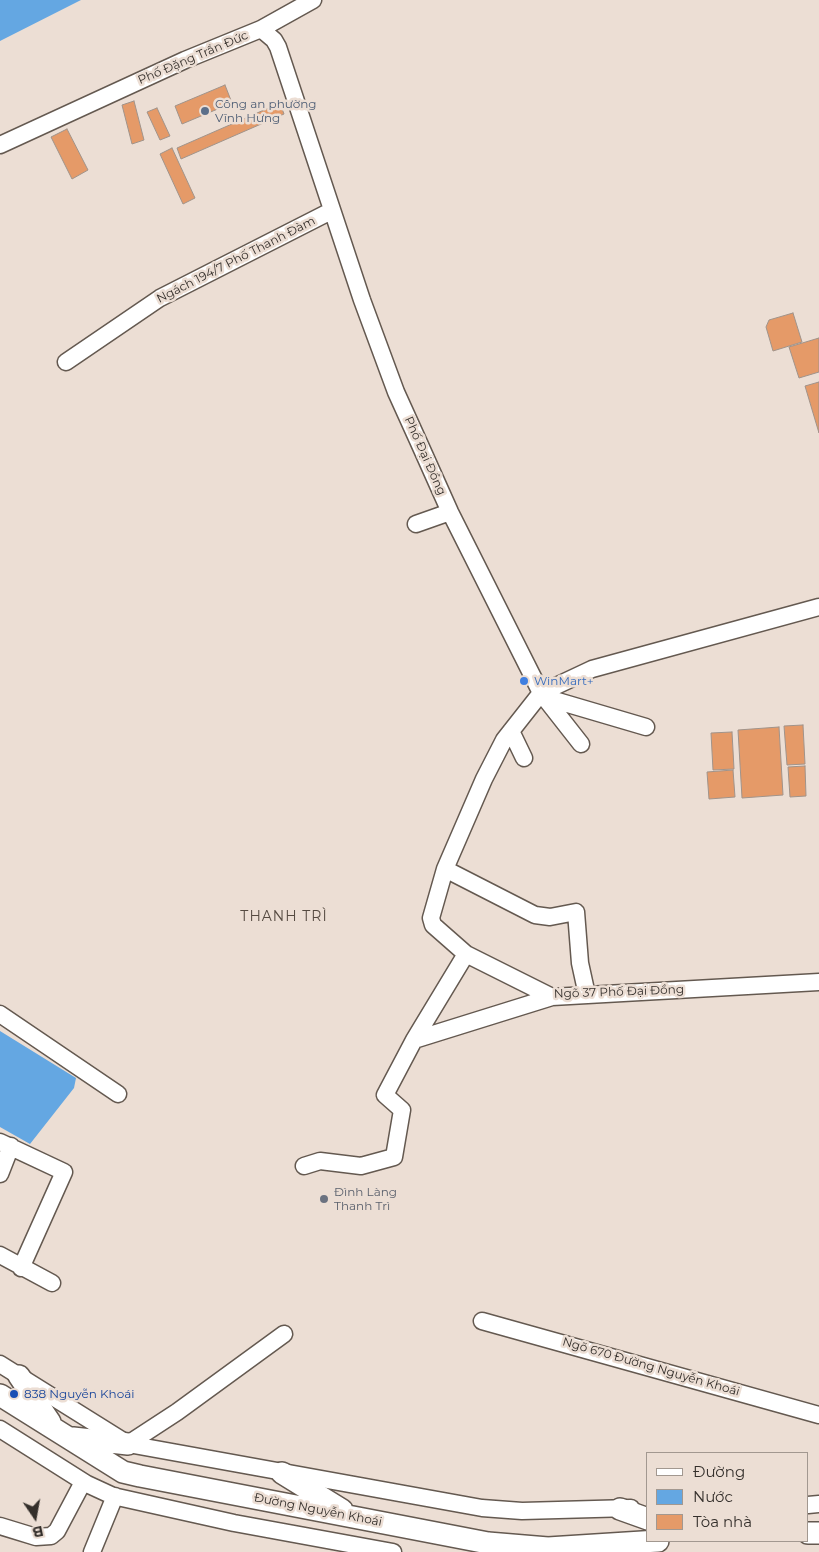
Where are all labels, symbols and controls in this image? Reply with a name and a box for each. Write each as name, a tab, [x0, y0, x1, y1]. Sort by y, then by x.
street label: Phố Đặng Trần Đức	[136, 28, 250, 88]
place label: Công an phường Vĩnh Hưng	[215, 97, 317, 125]
marker: Công an phường Vĩnh Hưng	[199, 105, 211, 117]
street label: Ngách 194/7 Phố Thanh Đàm	[154, 214, 318, 306]
street label: Phố Đại Đồng	[401, 414, 449, 498]
place label: WinMart+	[534, 674, 594, 688]
marker: WinMart+	[518, 675, 530, 687]
district label: THANH TRÌ	[239, 909, 329, 925]
street label: Ngõ 37 Phố Đại Đồng	[554, 983, 684, 1001]
place label: Đình Làng Thanh Trì	[334, 1185, 397, 1213]
marker: Đình Làng Thanh Trì	[318, 1193, 330, 1205]
street label: Ngõ 670 Đường Nguyễn Khoái	[561, 1335, 741, 1399]
place label: 838 Nguyễn Khoái	[24, 1387, 134, 1401]
marker: 838 Nguyễn Khoái	[8, 1388, 20, 1400]
legend	[646, 1452, 809, 1542]
text: Đường	[693, 1462, 745, 1481]
text: Nước	[693, 1487, 733, 1506]
street label: Đường Nguyễn Khoái	[253, 1491, 383, 1529]
north arrow	[10, 1492, 60, 1542]
text: Tòa nhà	[693, 1512, 752, 1531]
text: B	[31, 1522, 45, 1542]

